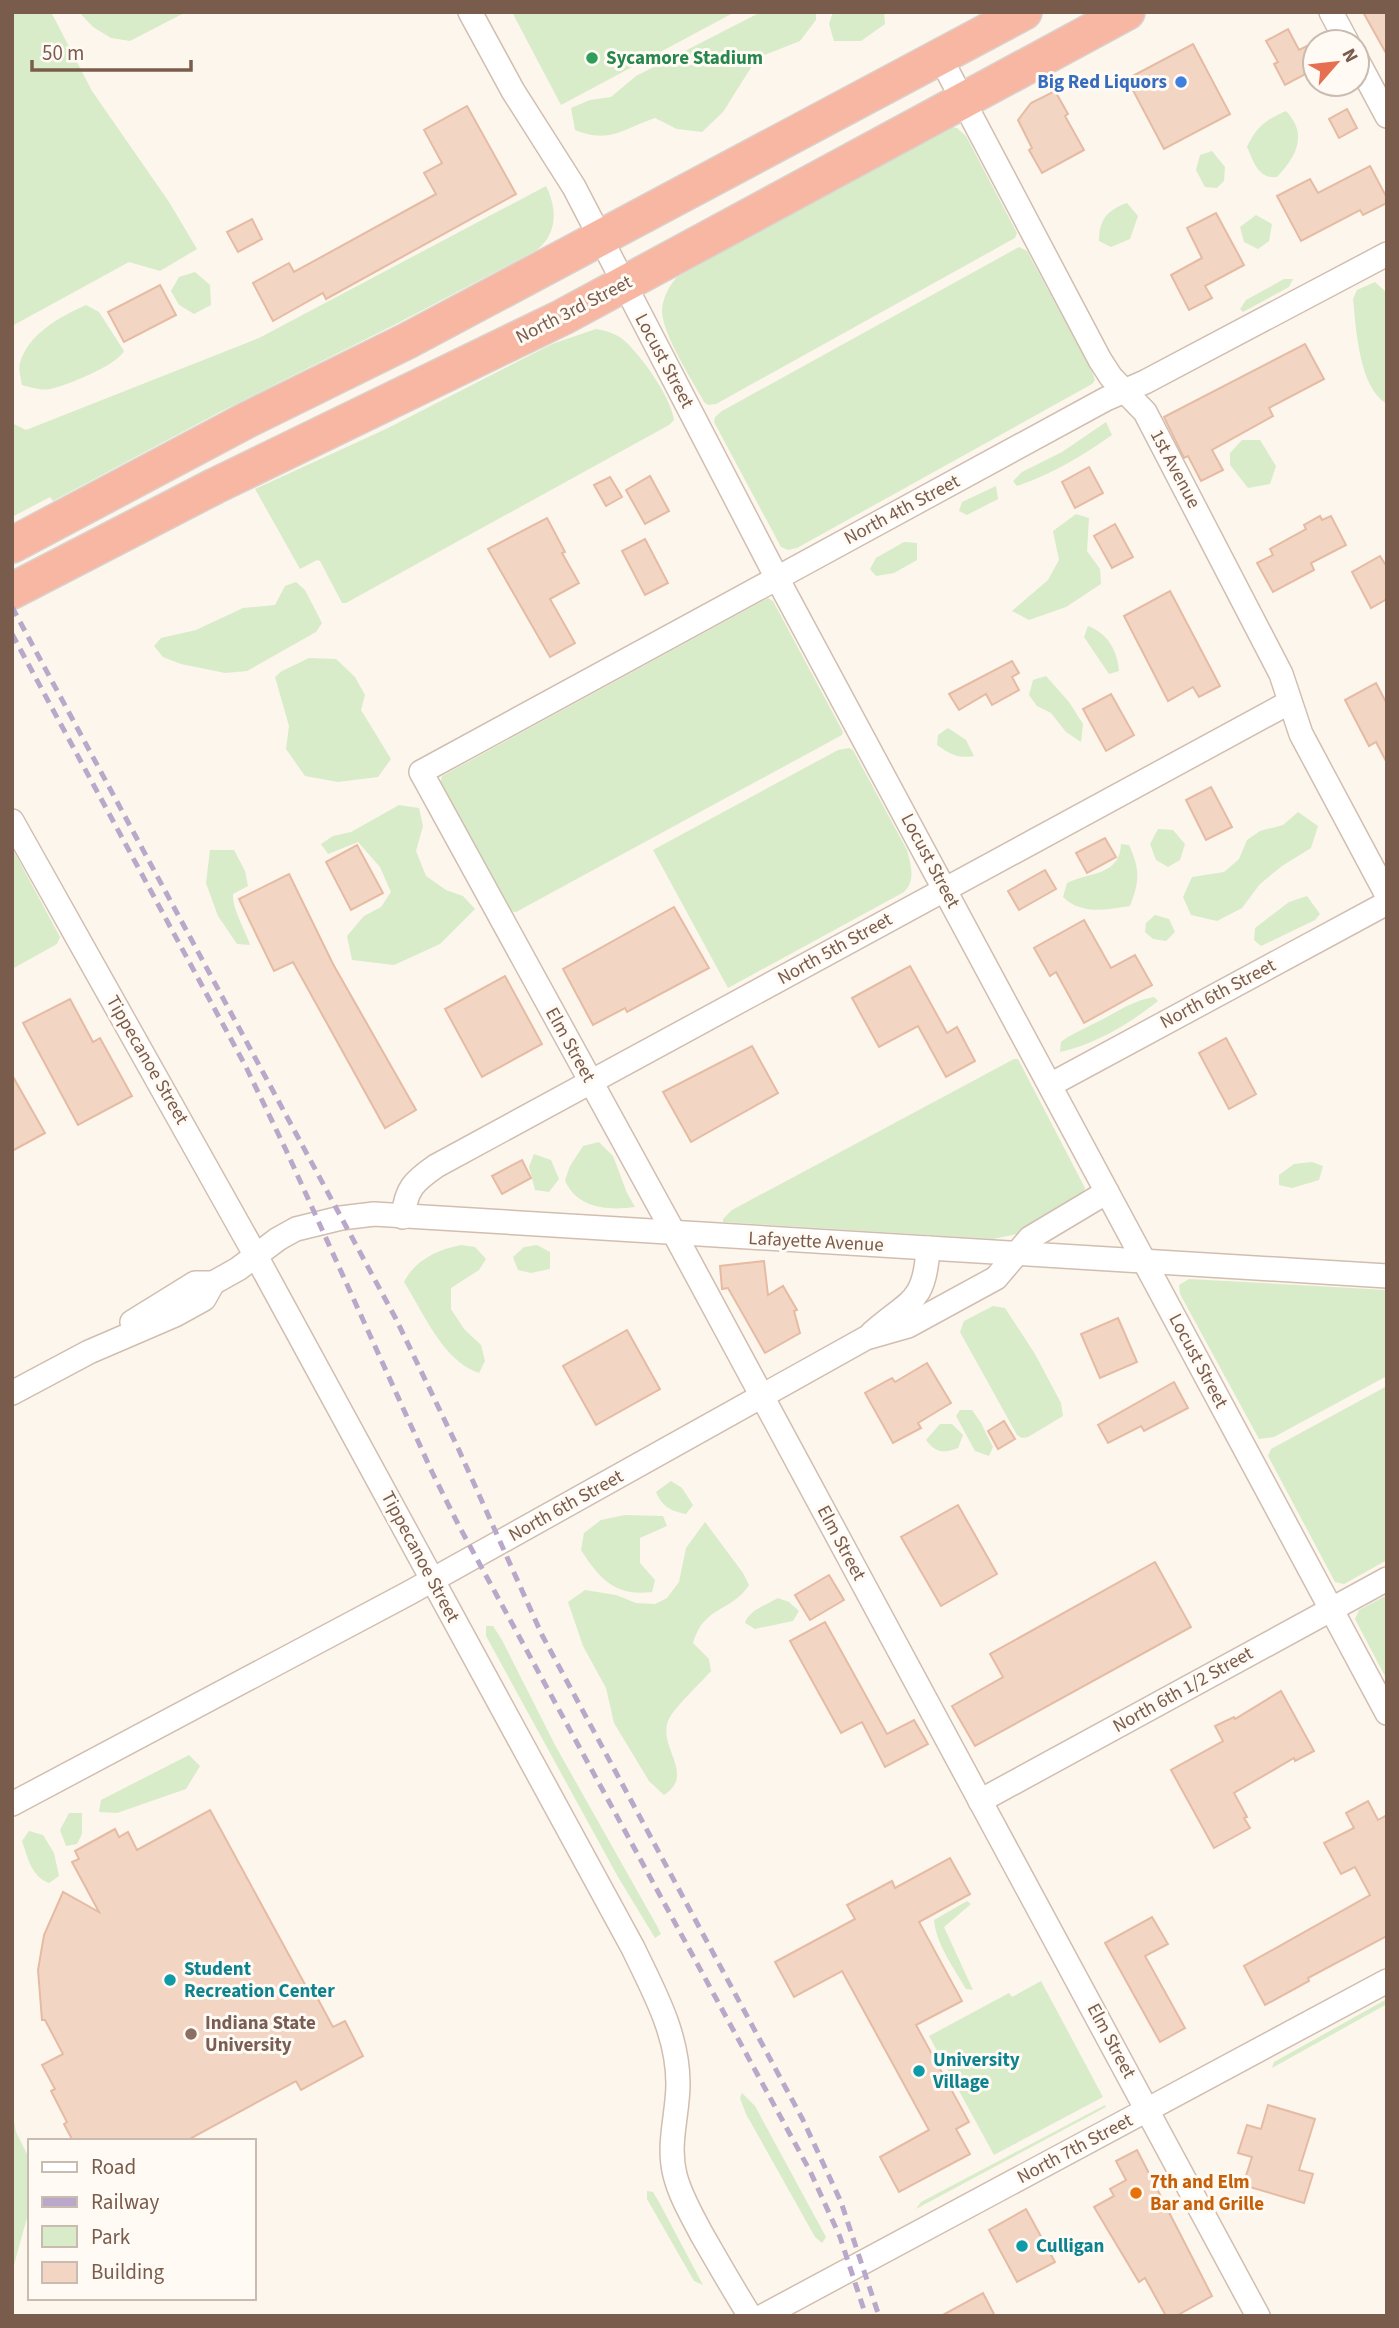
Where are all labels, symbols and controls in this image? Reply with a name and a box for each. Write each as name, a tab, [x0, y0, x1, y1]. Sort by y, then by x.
scale bar	[32, 28, 191, 72]
north arrow	[1301, 28, 1371, 98]
text: 50 m	[42, 38, 84, 68]
text: N	[1335, 44, 1365, 68]
place label: Sycamore Stadium	[606, 45, 763, 72]
marker: Sycamore Stadium	[584, 50, 600, 66]
place label: Big Red Liquors	[1037, 69, 1167, 96]
marker: Big Red Liquors	[1173, 74, 1189, 90]
street label: North 3rd Street	[511, 269, 637, 351]
street label: Locust Street	[628, 309, 701, 414]
street label: 1st Avenue	[1143, 425, 1207, 513]
street label: North 4th Street	[839, 468, 965, 552]
street label: Locust Street	[894, 809, 967, 914]
street label: North 5th Street	[773, 906, 898, 992]
street label: North 6th Street	[1155, 952, 1281, 1036]
street label: Tippecanoe Street	[99, 990, 195, 1130]
street label: Elm Street	[538, 1003, 602, 1088]
street label: Lafayette Avenue	[748, 1225, 884, 1259]
street label: Locust Street	[1162, 1309, 1235, 1414]
street label: North 6th Street	[504, 1463, 629, 1549]
street label: Tippecanoe Street	[374, 1487, 466, 1628]
street label: Elm Street	[810, 1500, 872, 1586]
street label: North 6th 1/2 Street	[1108, 1640, 1259, 1740]
place label: Student Recreation Center	[184, 1956, 335, 2005]
marker: Student Recreation Center	[162, 1972, 178, 1988]
street label: Elm Street	[1080, 1998, 1142, 2084]
place label: Indiana State University	[205, 2010, 316, 2059]
marker: Indiana State University	[183, 2026, 199, 2042]
place label: University Village	[932, 2047, 1020, 2096]
marker: University Village	[911, 2063, 927, 2079]
street label: North 7th Street	[1012, 2107, 1138, 2191]
legend	[28, 2139, 256, 2300]
text: Road	[91, 2152, 136, 2182]
place label: 7th and Elm Bar and Grille	[1150, 2169, 1264, 2218]
marker: 7th and Elm Bar and Grille	[1128, 2185, 1144, 2201]
text: Railway	[91, 2187, 159, 2217]
text: Park	[91, 2222, 131, 2252]
place label: Culligan	[1036, 2233, 1104, 2260]
marker: Culligan	[1014, 2238, 1030, 2254]
text: Building	[91, 2257, 165, 2287]

